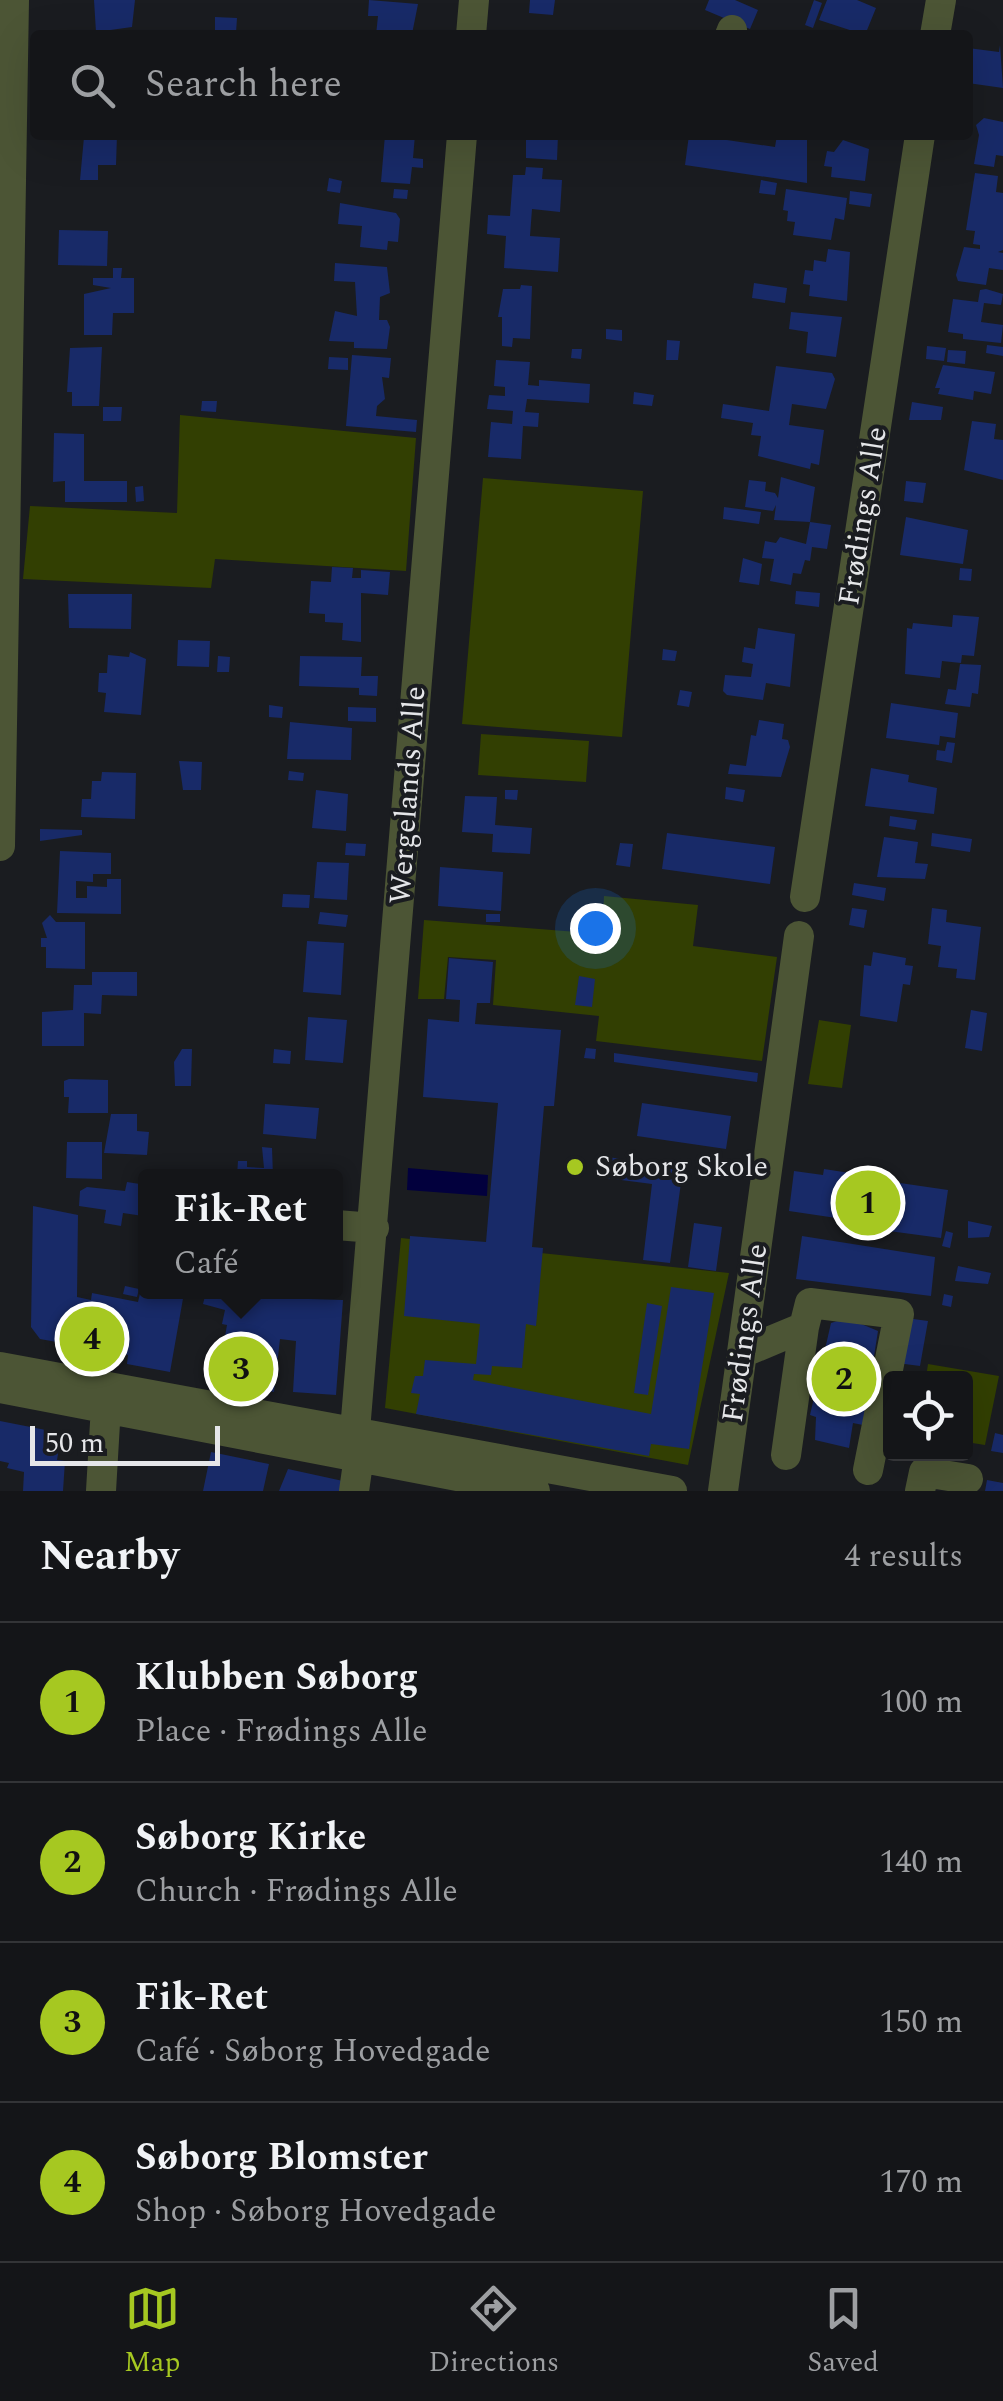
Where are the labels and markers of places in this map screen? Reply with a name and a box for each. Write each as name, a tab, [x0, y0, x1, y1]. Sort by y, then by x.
place label: Søborg Skole	[595, 1144, 768, 1190]
marker: Søborg Skole	[564, 1156, 586, 1178]
pin: 1	[836, 1166, 900, 1240]
pin: 4	[59, 1302, 124, 1376]
pin: 3	[208, 1332, 274, 1406]
pin: 2	[812, 1342, 876, 1416]

